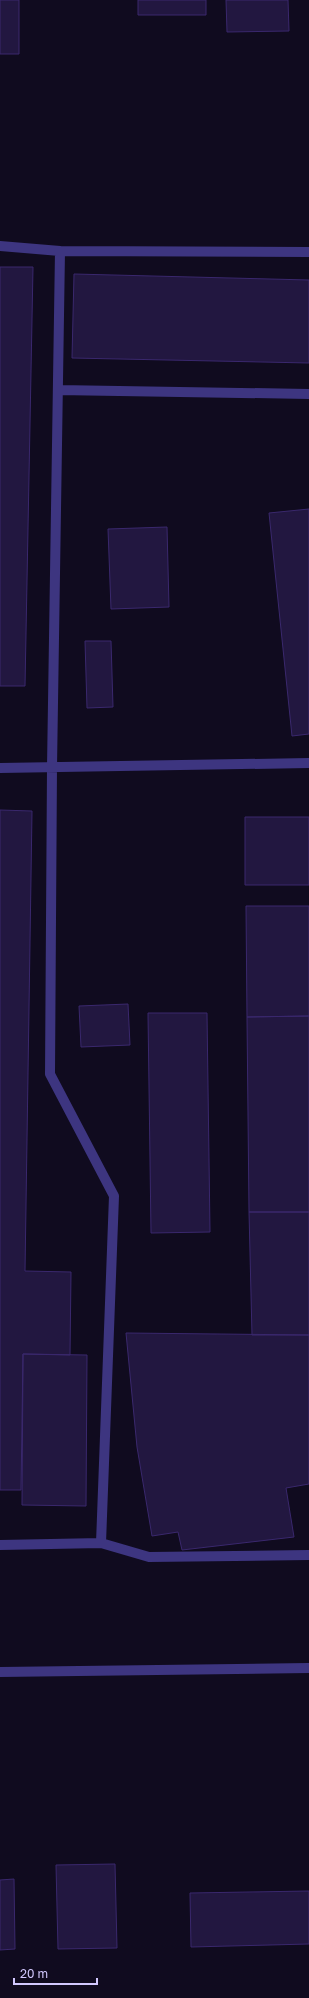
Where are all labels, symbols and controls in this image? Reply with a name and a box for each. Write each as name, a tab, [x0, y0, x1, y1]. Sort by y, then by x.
scale bar	[14, 1960, 97, 1986]
text: 20 m	[20, 1966, 48, 1981]

